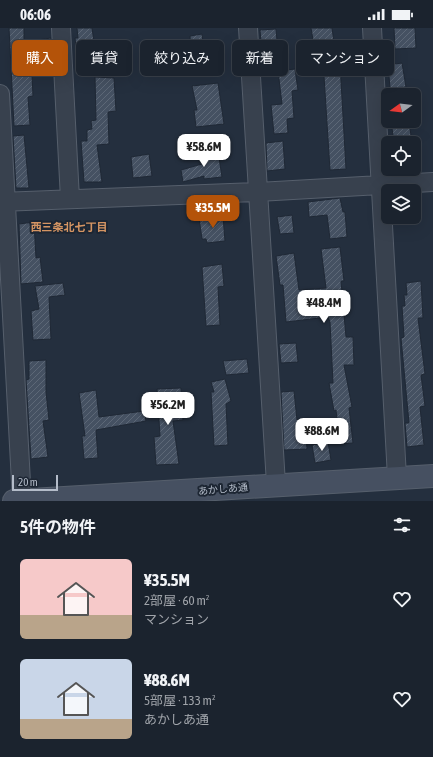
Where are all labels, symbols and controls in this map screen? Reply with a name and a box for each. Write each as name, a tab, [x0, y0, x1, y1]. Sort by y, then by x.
text: 06:06	[20, 6, 51, 23]
chip: 購入	[12, 40, 68, 76]
chip: 賃貸	[76, 40, 132, 76]
chip: 絞り込み	[140, 40, 224, 76]
chip: 新着	[232, 40, 288, 76]
chip: マンション	[296, 40, 394, 76]
north arrow	[381, 88, 421, 128]
map controls	[381, 88, 421, 224]
pin: ¥58.6M	[171, 134, 237, 168]
button: locate	[381, 136, 421, 176]
text: ¥58.6M	[186, 139, 222, 154]
button: layers	[381, 184, 421, 224]
pin: ¥35.5M	[180, 195, 246, 229]
text: ¥35.5M	[195, 200, 231, 215]
district label: 西三条北七丁目	[31, 221, 108, 233]
pin: ¥48.4M	[291, 290, 357, 324]
text: ¥48.4M	[306, 295, 342, 310]
pin: ¥56.2M	[135, 392, 201, 426]
text: ¥56.2M	[150, 397, 186, 412]
pin: ¥88.6M	[289, 418, 355, 452]
text: ¥88.6M	[304, 423, 340, 438]
scale bar	[12, 473, 58, 492]
text: 20 m	[18, 476, 38, 488]
street label: あかしあ通	[198, 481, 248, 497]
icon: filters	[391, 514, 413, 536]
text: 5件の物件	[20, 517, 96, 537]
text: ¥35.5M	[144, 570, 190, 590]
icon: home	[52, 575, 100, 623]
icon: heart	[391, 588, 413, 610]
text: 2部屋 · 60 m²	[144, 593, 209, 608]
text: マンション	[144, 612, 209, 627]
text: ¥88.6M	[144, 670, 190, 690]
icon: home	[52, 675, 100, 723]
icon: heart	[391, 688, 413, 710]
text: 5部屋 · 133 m²	[144, 693, 216, 708]
text: あかしあ通	[144, 712, 209, 727]

